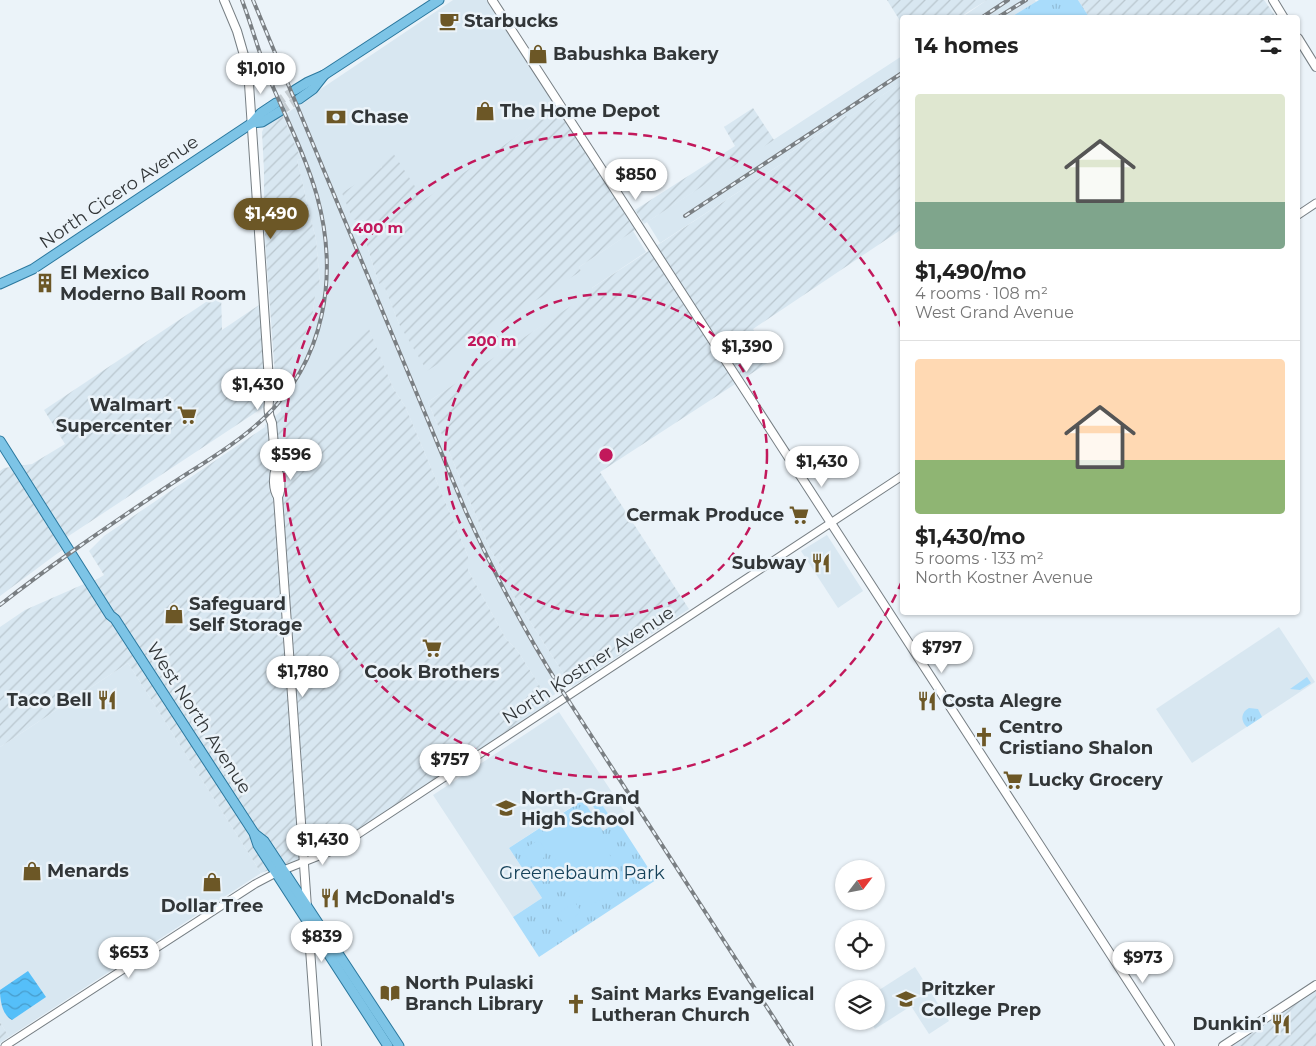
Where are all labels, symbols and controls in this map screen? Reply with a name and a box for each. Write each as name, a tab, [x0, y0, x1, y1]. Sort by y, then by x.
cafe icon: Starbucks	[438, 10, 460, 32]
place label: Starbucks	[464, 10, 559, 32]
icon: filters	[1257, 31, 1285, 59]
text: 14 homes	[915, 33, 1019, 58]
shop icon: Babushka Bakery	[527, 43, 549, 65]
place label: Babushka Bakery	[553, 43, 719, 65]
pin: $1,010	[220, 52, 302, 95]
text: $1,010	[237, 59, 285, 78]
shop icon: The Home Depot	[474, 100, 496, 122]
place label: The Home Depot	[500, 100, 660, 122]
bank icon: Chase	[325, 106, 347, 128]
place label: Chase	[351, 106, 409, 128]
icon: home	[1055, 126, 1145, 216]
street label: North Cicero Avenue	[35, 131, 203, 253]
pin: $850	[606, 158, 666, 201]
text: $850	[615, 165, 657, 184]
pin: $1,490	[230, 198, 312, 240]
text: $1,490	[245, 204, 297, 223]
text: 400 m	[353, 218, 403, 237]
text: $1,490/mo	[915, 259, 1026, 284]
place label: El Mexico Moderno Ball Room	[60, 262, 246, 305]
building icon: El Mexico Moderno Ball Room	[34, 272, 56, 294]
text: 4 rooms · 108 m²	[915, 284, 1048, 303]
text: West Grand Avenue	[915, 303, 1074, 322]
pin: $1,390	[706, 330, 788, 373]
text: 200 m	[467, 331, 517, 350]
text: $1,390	[721, 337, 773, 356]
pin: $1,430	[217, 368, 299, 411]
text: $1,430	[232, 375, 284, 394]
icon: home	[1055, 392, 1145, 482]
place label: Walmart Supercenter	[56, 394, 172, 437]
supermarket icon: Walmart Supercenter	[176, 404, 198, 426]
pin: $596	[261, 438, 321, 481]
text: $596	[271, 445, 311, 464]
centre of rings	[597, 446, 615, 464]
pin: $1,430	[781, 446, 863, 488]
text: $1,430	[796, 452, 848, 471]
place label: Cermak Produce	[626, 504, 784, 526]
supermarket icon: Cermak Produce	[788, 504, 810, 526]
text: $1,430/mo	[915, 524, 1025, 549]
text: 5 rooms · 133 m²	[915, 549, 1044, 568]
place label: Subway	[732, 552, 806, 574]
restaurant icon: Subway	[810, 552, 832, 574]
text: North Kostner Avenue	[915, 568, 1093, 587]
place label: Safeguard Self Storage	[189, 593, 302, 636]
street label: North Kostner Avenue	[498, 601, 678, 729]
shop icon: Safeguard Self Storage	[163, 603, 185, 625]
pin: $797	[912, 632, 972, 674]
supermarket icon: Cook Brothers	[421, 637, 443, 659]
street label: West North Avenue	[142, 638, 256, 798]
text: $797	[922, 638, 962, 657]
pin: $1,780	[262, 656, 344, 698]
place label: Cook Brothers	[364, 661, 500, 683]
text: $1,780	[277, 662, 329, 681]
place label: Taco Bell	[7, 689, 92, 711]
restaurant icon: Taco Bell	[96, 689, 118, 711]
restaurant icon: Costa Alegre	[916, 690, 938, 712]
place label: Costa Alegre	[942, 690, 1062, 712]
place label: Centro Cristiano Shalon	[999, 716, 1153, 759]
church icon: Centro Cristiano Shalon	[973, 726, 995, 748]
pin: $757	[420, 744, 480, 786]
text: $757	[431, 750, 469, 769]
supermarket icon: Lucky Grocery	[1002, 769, 1024, 791]
place label: Lucky Grocery	[1028, 769, 1163, 791]
place label: North-Grand High School	[521, 787, 640, 830]
school or university icon: North-Grand High School	[495, 797, 517, 819]
pin: $1,430	[282, 824, 364, 866]
text: $1,430	[297, 830, 349, 849]
shop icon: Menards	[21, 860, 43, 882]
place label: Menards	[47, 860, 129, 882]
north arrow	[835, 860, 885, 910]
map controls	[835, 860, 885, 1030]
park label: Greenebaum Park	[499, 862, 665, 884]
shop icon: Dollar Tree	[201, 871, 223, 893]
restaurant icon: McDonald's	[319, 887, 341, 909]
place label: McDonald's	[345, 887, 455, 909]
place label: Dollar Tree	[161, 895, 263, 917]
pin: $839	[292, 920, 352, 963]
button: locate	[835, 920, 885, 970]
text: $839	[302, 927, 342, 946]
pin: $653	[99, 936, 159, 979]
pin: $973	[1113, 942, 1173, 984]
text: $653	[109, 943, 149, 962]
text: $973	[1123, 948, 1163, 967]
place label: North Pulaski Branch Library	[405, 972, 543, 1015]
place label: Pritzker College Prep	[921, 978, 1041, 1021]
button: layers	[835, 980, 885, 1030]
library icon: North Pulaski Branch Library	[379, 982, 401, 1004]
place label: Saint Marks Evangelical Lutheran Church	[591, 983, 814, 1026]
school or university icon: Pritzker College Prep	[895, 988, 917, 1010]
church icon: Saint Marks Evangelical Lutheran Church	[565, 993, 587, 1015]
place label: Dunkin'	[1193, 1013, 1266, 1035]
restaurant icon: Dunkin'	[1270, 1013, 1292, 1035]

